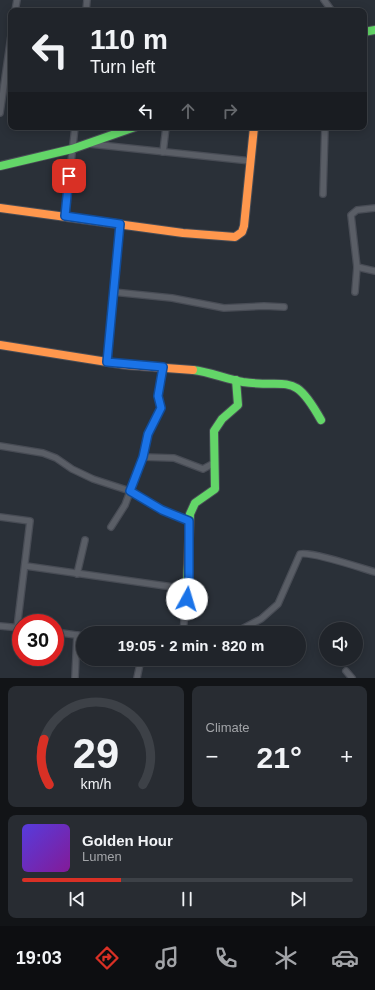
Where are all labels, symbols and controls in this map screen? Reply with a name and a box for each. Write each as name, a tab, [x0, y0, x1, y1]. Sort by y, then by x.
icon: left	[24, 24, 76, 76]
text: 110 m	[90, 24, 168, 55]
text: Turn left	[90, 57, 155, 77]
icon: left	[135, 100, 157, 122]
icon: ahead	[177, 100, 199, 122]
icon: right	[219, 100, 241, 122]
pin	[52, 159, 86, 193]
icon: arrive	[58, 165, 80, 187]
position arrow	[166, 578, 208, 620]
speed limit sign: 30	[12, 614, 64, 666]
map controls	[319, 622, 363, 666]
button: sound	[319, 622, 363, 666]
text: 19:05 · 2 min · 820 m	[118, 637, 264, 654]
text: Climate	[206, 720, 250, 735]
text: 29	[73, 729, 119, 776]
text: 21°	[257, 741, 302, 774]
text: −	[206, 744, 218, 769]
text: +	[340, 744, 353, 769]
text: km/h	[80, 775, 111, 791]
text: Golden Hour	[82, 832, 173, 849]
text: Lumen	[82, 849, 122, 864]
icon: previous	[66, 888, 88, 910]
icon: pause	[176, 888, 198, 910]
icon: next	[287, 888, 309, 910]
icon: directions	[93, 944, 121, 972]
icon: music	[153, 944, 181, 972]
icon: phone	[212, 944, 240, 972]
icon: climate	[272, 944, 300, 972]
icon: car	[331, 944, 359, 972]
text: 19:03	[16, 948, 62, 968]

